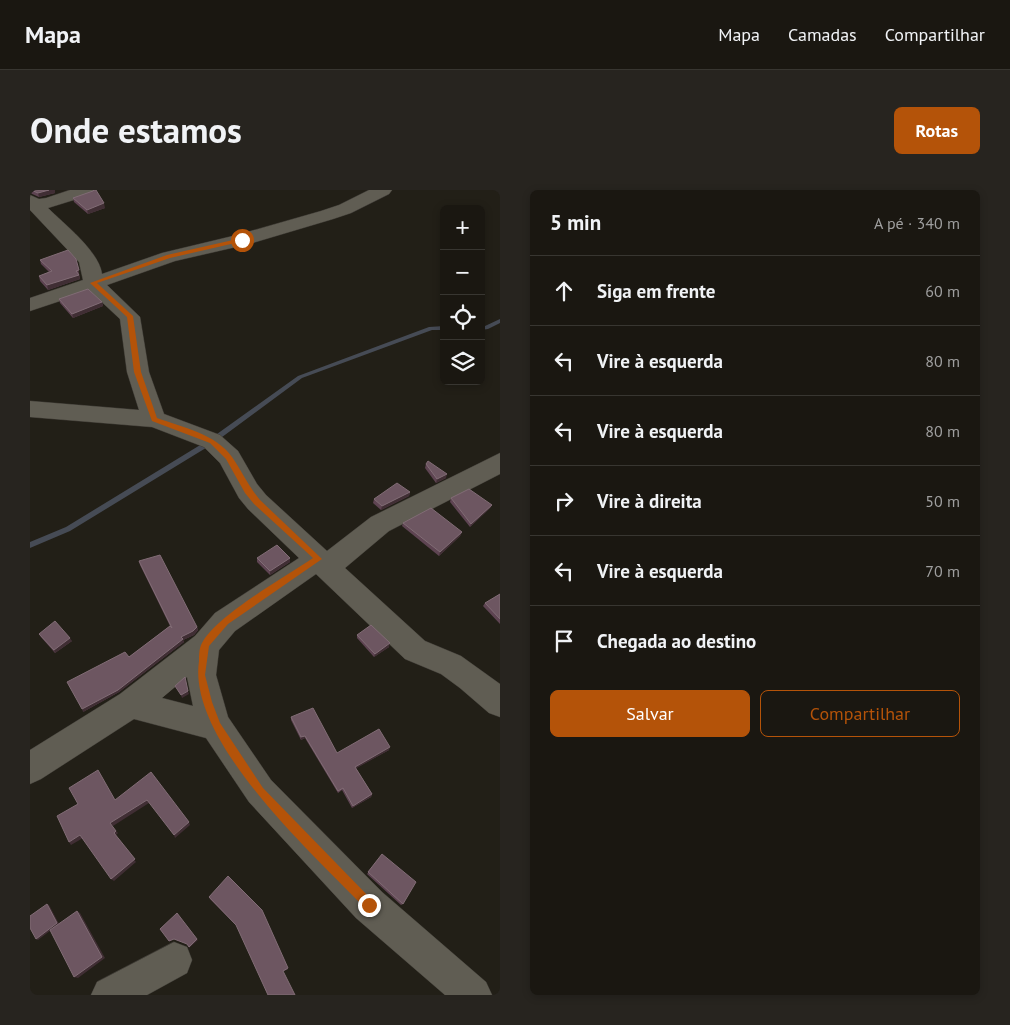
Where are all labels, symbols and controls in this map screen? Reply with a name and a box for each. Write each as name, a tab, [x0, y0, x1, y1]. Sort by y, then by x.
text: Mapa	[25, 19, 81, 50]
text: Mapa	[718, 23, 760, 46]
text: Camadas	[788, 23, 857, 46]
text: Compartilhar	[885, 23, 985, 46]
text: Onde estamos	[30, 107, 242, 153]
button: Rotas	[894, 107, 980, 154]
map controls	[440, 205, 485, 385]
button: +	[440, 205, 485, 250]
text: 5 min	[550, 209, 601, 236]
text: A pé · 340 m	[874, 213, 960, 233]
route start	[231, 229, 254, 252]
button: −	[440, 250, 485, 295]
icon: ahead	[550, 277, 578, 305]
text: Siga em frente	[597, 279, 715, 303]
text: 60 m	[925, 281, 960, 301]
button: locate	[440, 295, 485, 340]
button: layers	[440, 340, 485, 385]
icon: left	[550, 347, 578, 375]
text: Vire à esquerda	[597, 349, 723, 373]
text: 80 m	[925, 351, 960, 371]
icon: left	[550, 417, 578, 445]
text: Vire à esquerda	[597, 419, 723, 443]
text: 80 m	[925, 421, 960, 441]
icon: right	[550, 487, 578, 515]
text: Vire à direita	[597, 489, 702, 513]
text: 50 m	[925, 491, 960, 511]
icon: left	[550, 557, 578, 585]
text: Vire à esquerda	[597, 559, 723, 583]
text: 70 m	[925, 561, 960, 581]
icon: arrive	[550, 627, 578, 655]
text: Chegada ao destino	[597, 629, 756, 653]
button: Salvar	[550, 690, 750, 737]
button: Compartilhar	[760, 690, 960, 737]
route end	[358, 894, 381, 917]

